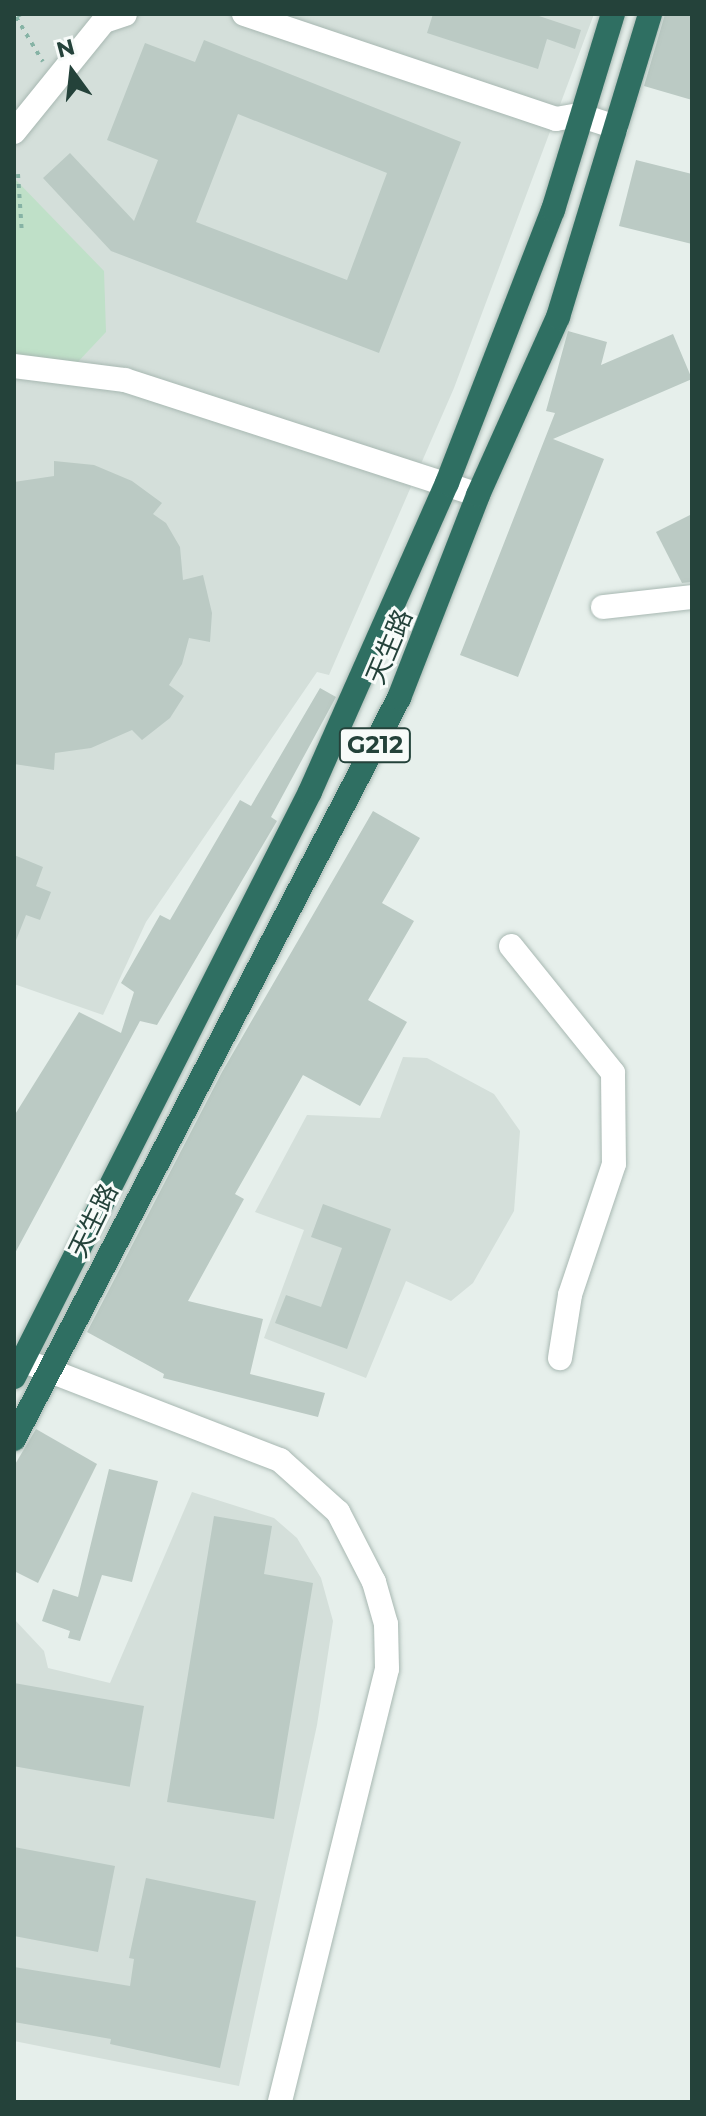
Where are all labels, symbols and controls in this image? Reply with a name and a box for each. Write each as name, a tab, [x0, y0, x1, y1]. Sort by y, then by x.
north arrow	[32, 32, 112, 112]
text: N	[54, 33, 78, 64]
street label: 天生路	[360, 605, 420, 689]
road number: G212	[337, 725, 413, 765]
street label: 天生路	[63, 1179, 125, 1263]

